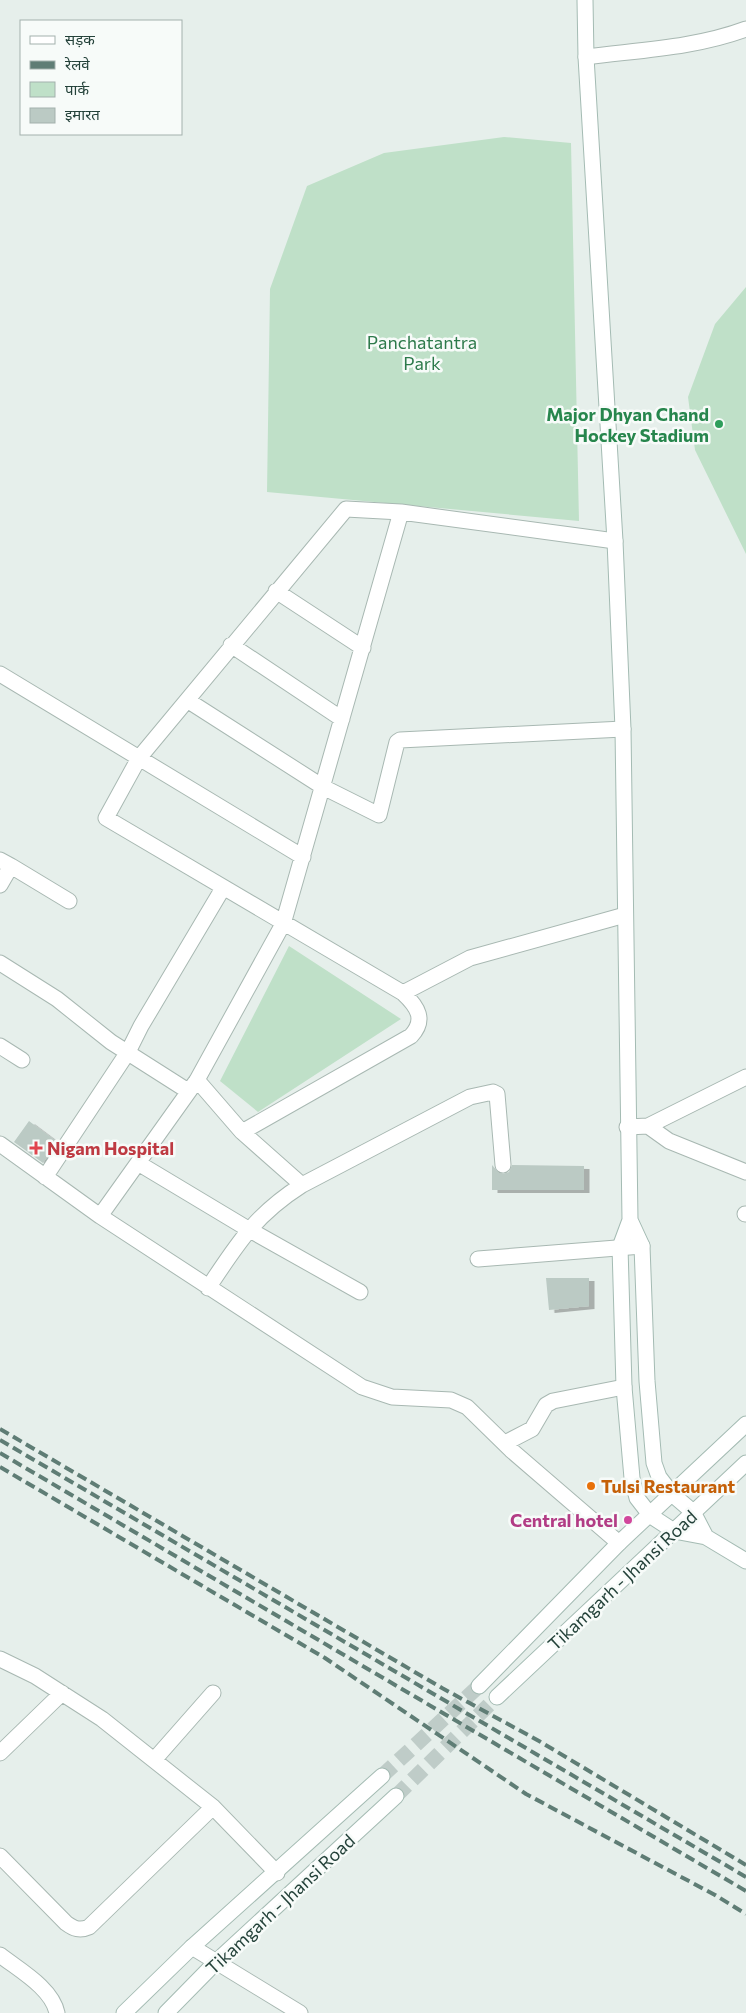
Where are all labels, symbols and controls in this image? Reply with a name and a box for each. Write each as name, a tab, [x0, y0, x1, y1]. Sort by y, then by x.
legend	[20, 20, 182, 135]
text: सड़क	[65, 30, 95, 48]
text: रेलवे	[64, 55, 90, 73]
text: पार्क	[65, 80, 89, 98]
text: इमारत	[65, 105, 100, 123]
park label: Panchatantra Park	[367, 331, 477, 374]
place label: Major Dhyan Chand Hockey Stadium	[546, 403, 709, 446]
marker: Major Dhyan Chand Hockey Stadium	[713, 418, 725, 430]
place label: Nigam Hospital	[47, 1137, 174, 1159]
marker: Nigam Hospital	[29, 1141, 43, 1155]
place label: Tulsi Restaurant	[601, 1475, 736, 1497]
marker: Tulsi Restaurant	[585, 1480, 597, 1492]
street label: Tikamgarh - Jhansi Road	[543, 1505, 701, 1655]
place label: Central hotel	[510, 1509, 618, 1531]
marker: Central hotel	[622, 1514, 634, 1526]
street label: Tikamgarh - Jhansi Road	[201, 1829, 359, 1979]

